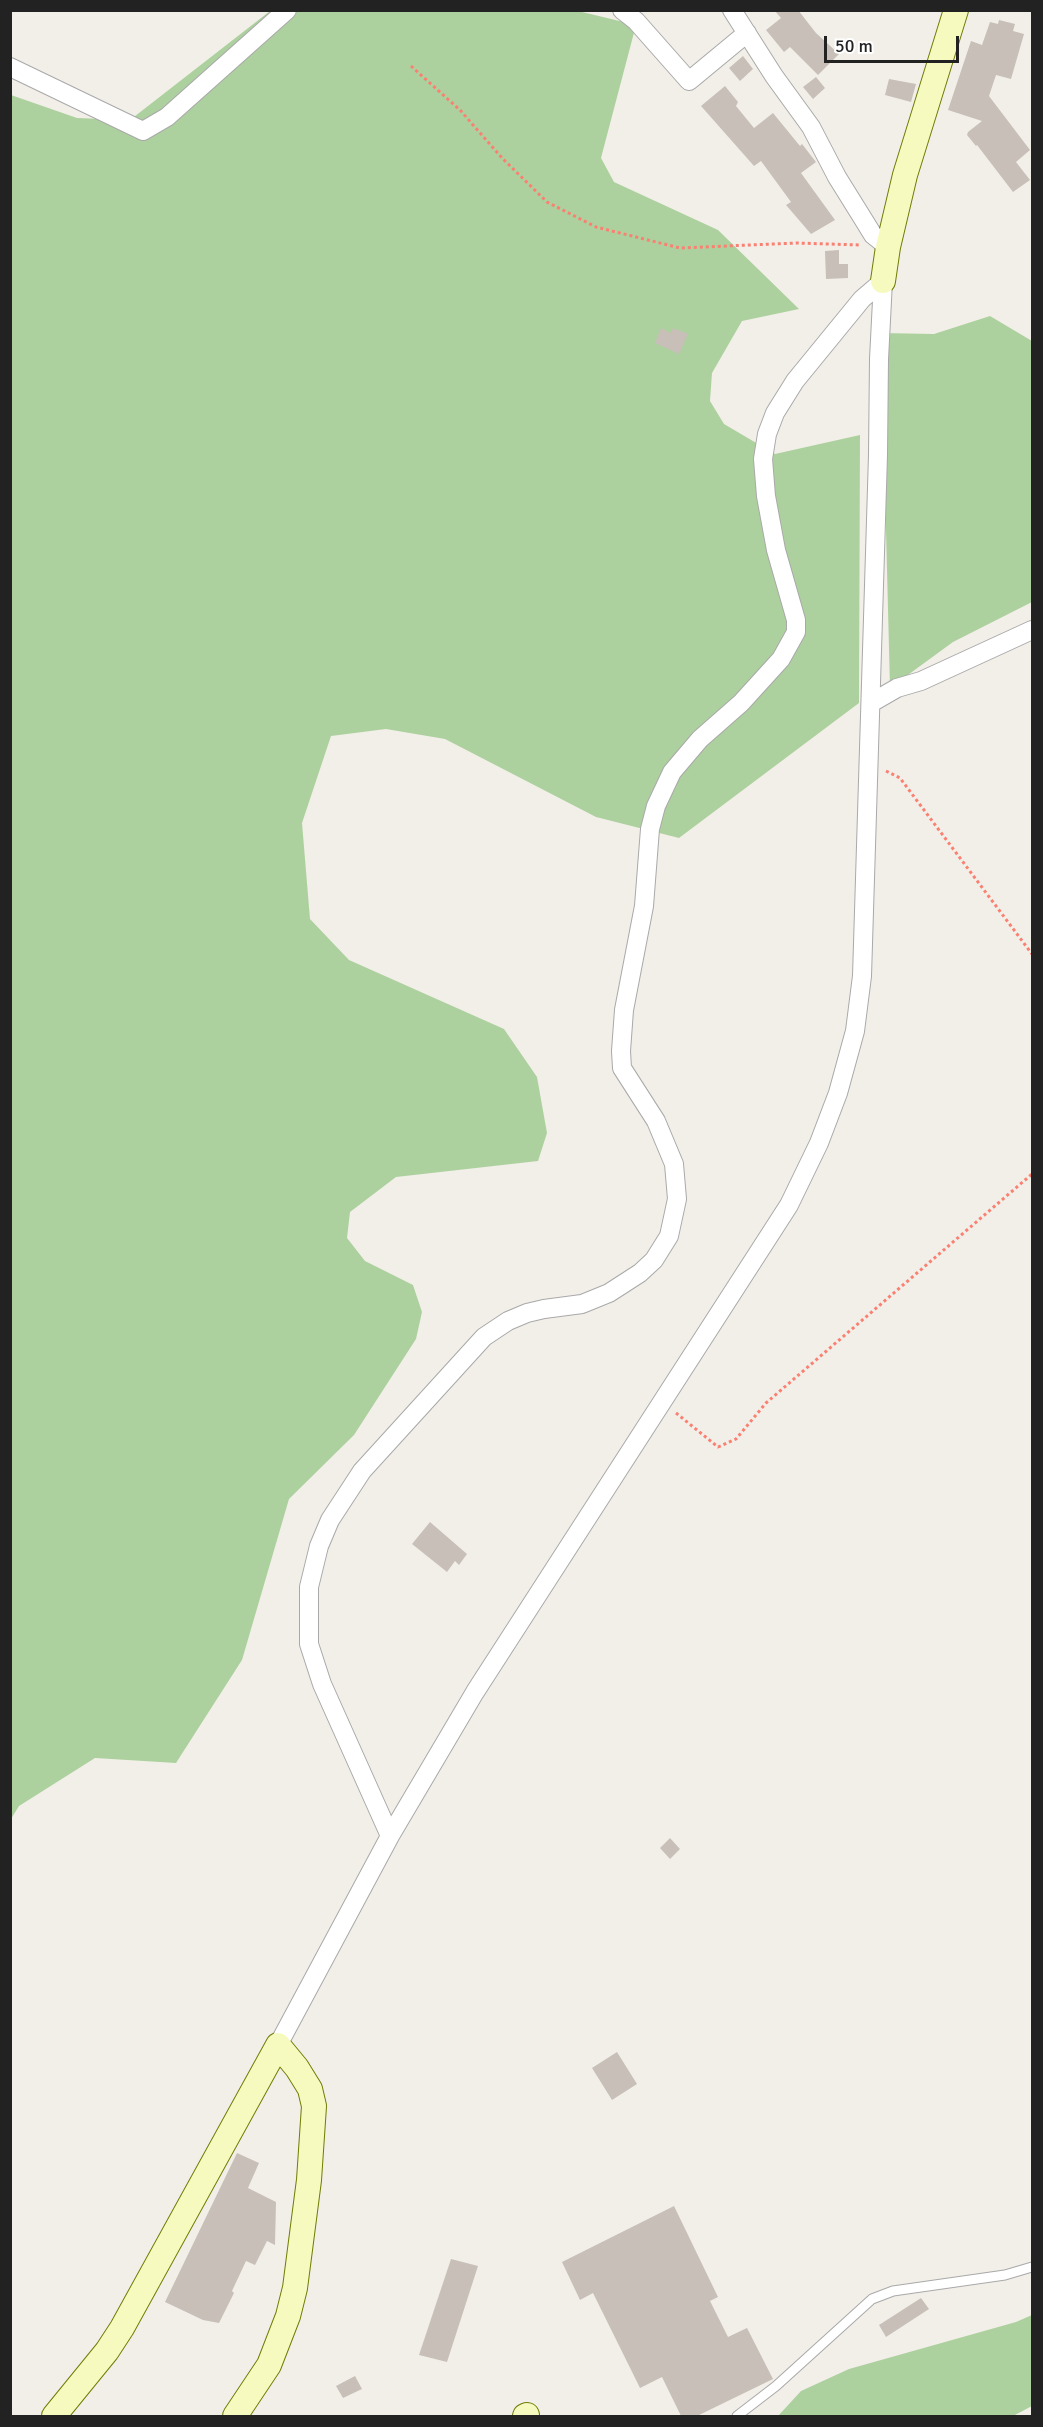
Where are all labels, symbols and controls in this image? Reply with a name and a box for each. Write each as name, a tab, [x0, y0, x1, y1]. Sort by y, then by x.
scale bar	[827, 24, 962, 62]
text: 50 m	[835, 35, 873, 57]

